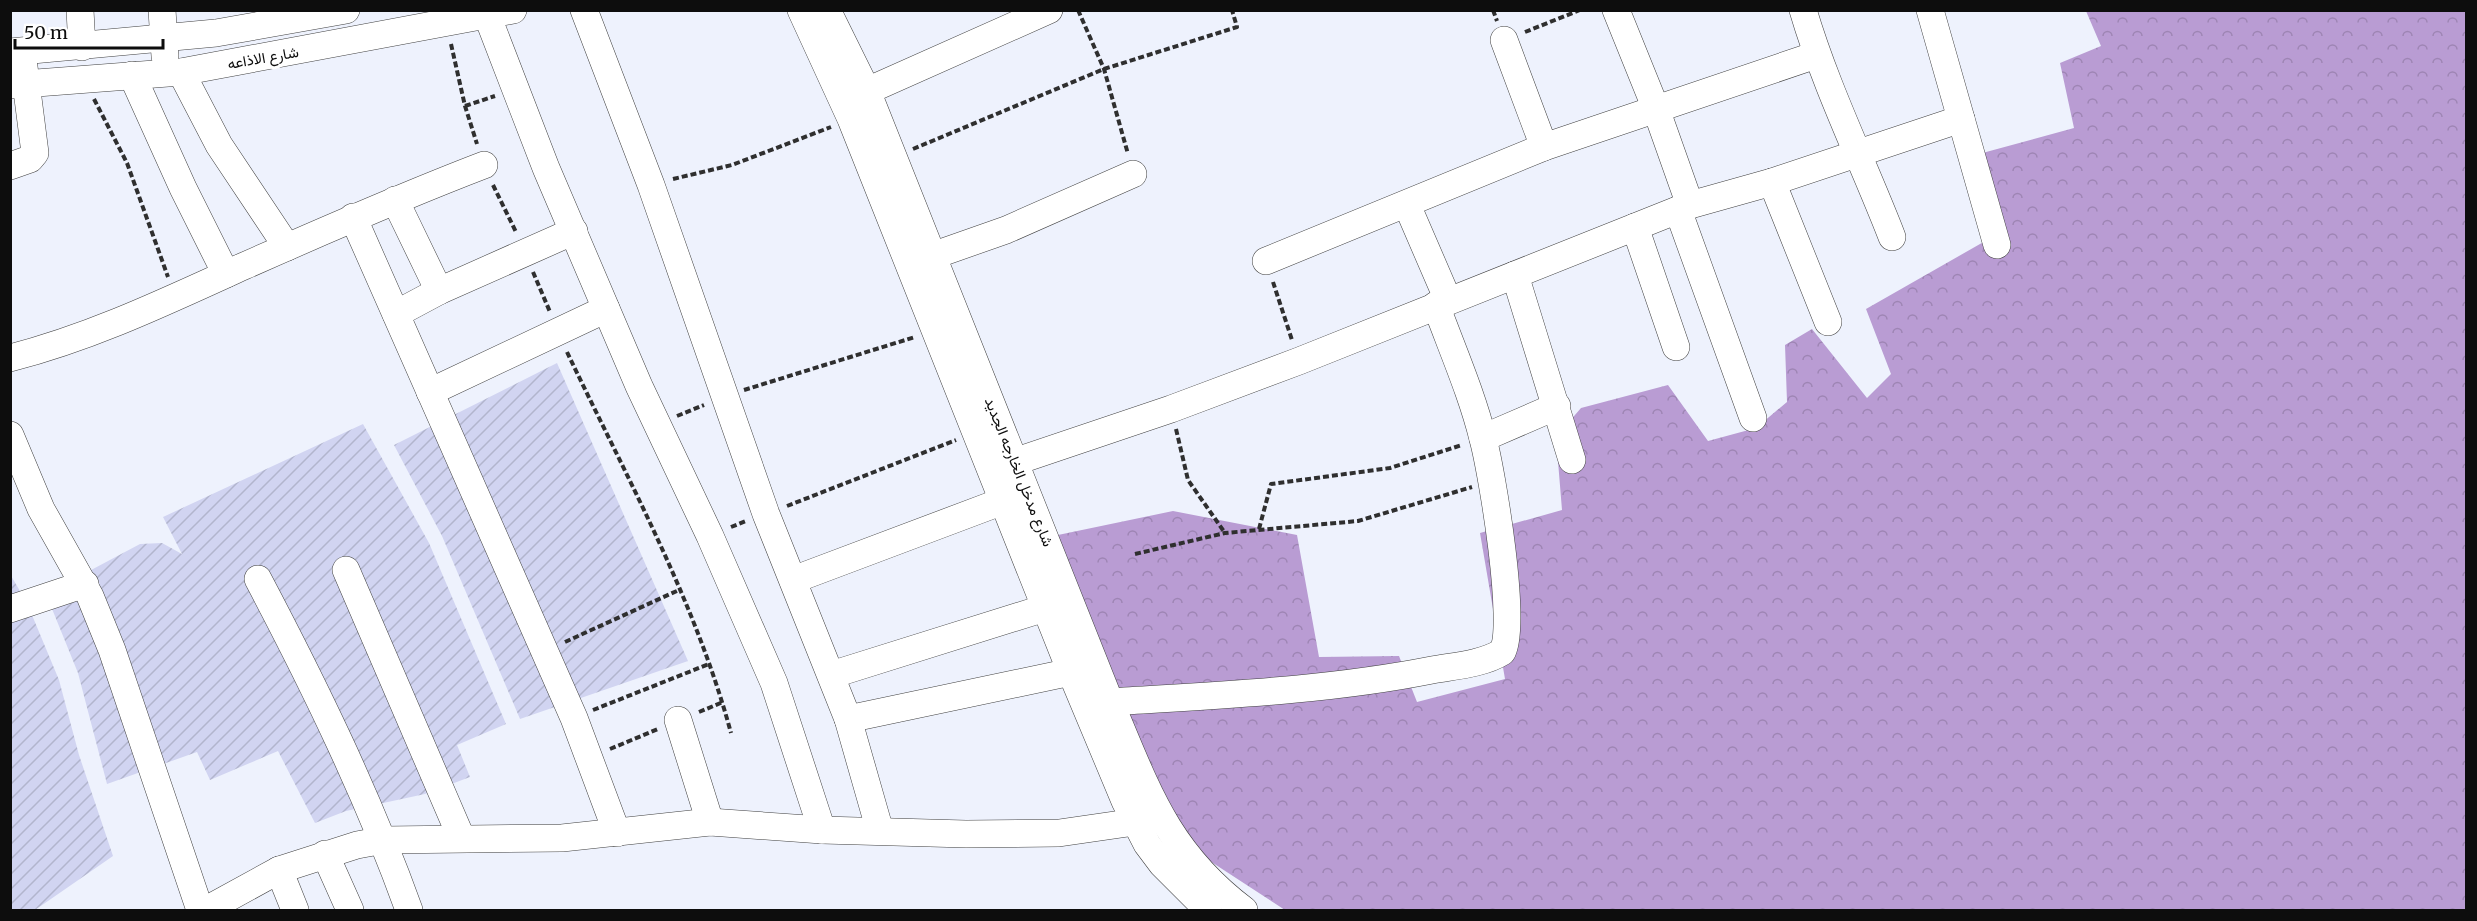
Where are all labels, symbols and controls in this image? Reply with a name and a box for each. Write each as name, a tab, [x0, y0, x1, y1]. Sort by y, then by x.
scale bar	[15, 12, 164, 50]
text: 50 m	[24, 21, 68, 44]
street label: شارع الاذاعه	[226, 42, 301, 75]
street label: شارع مدخل الخارجه الجديد	[979, 394, 1058, 550]

